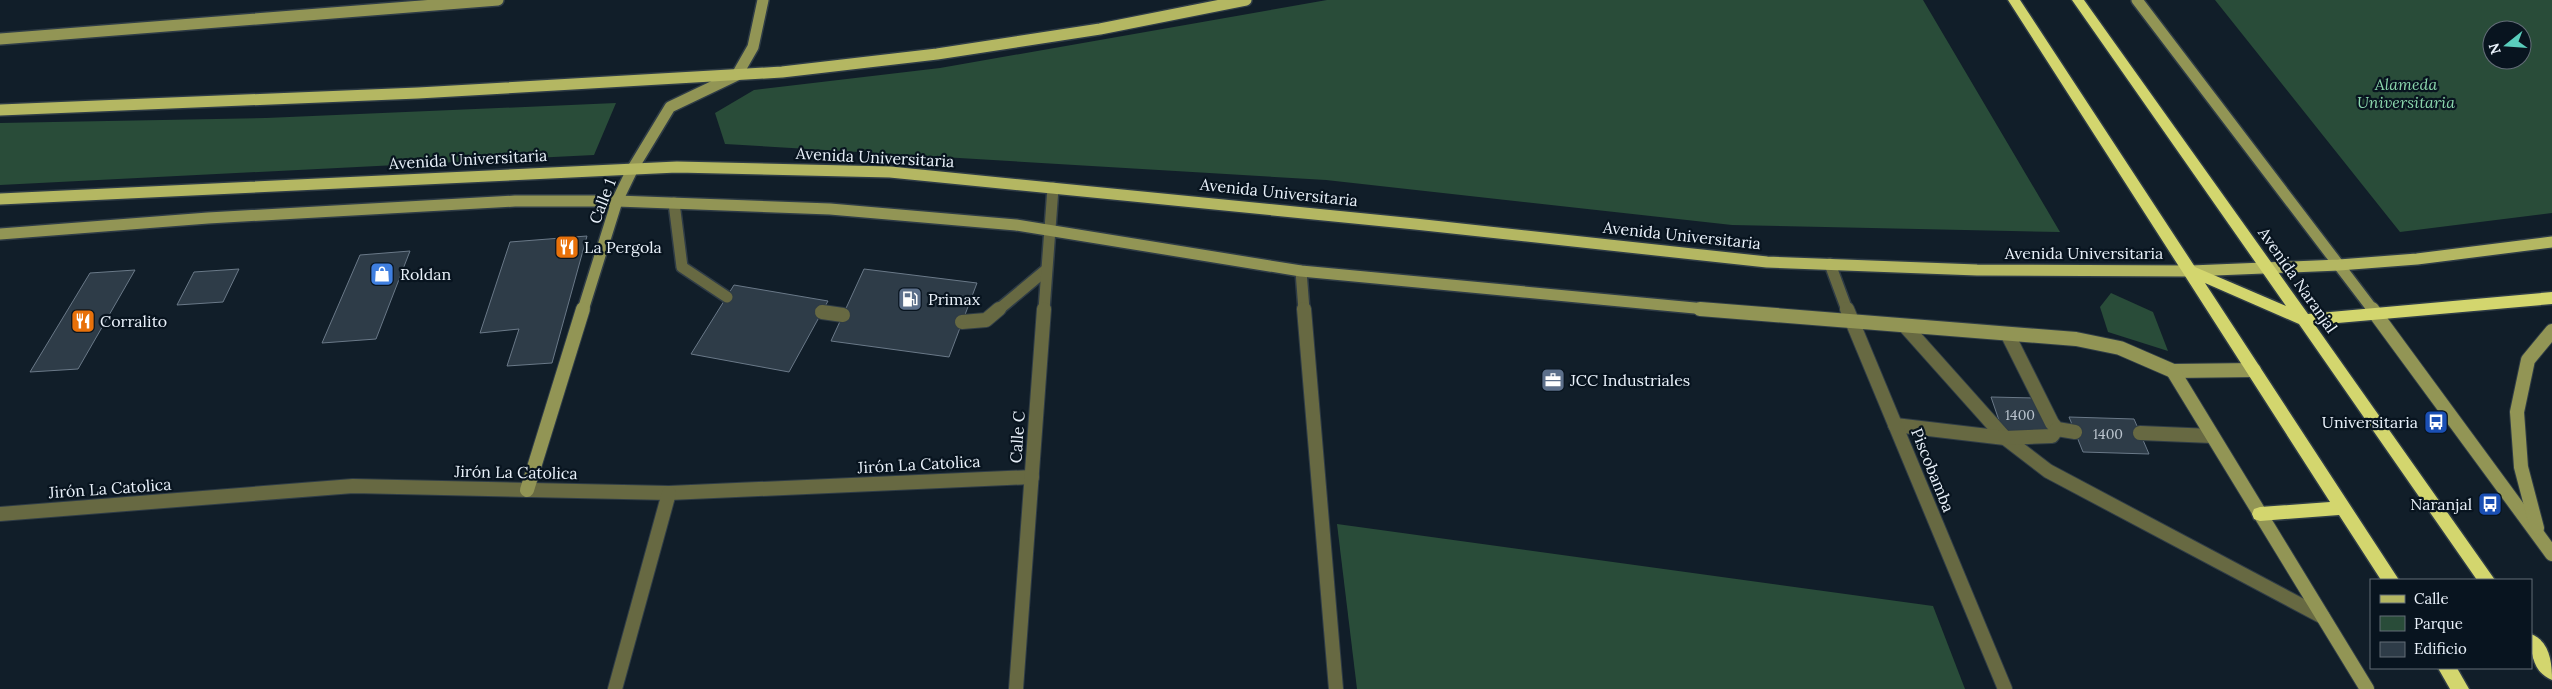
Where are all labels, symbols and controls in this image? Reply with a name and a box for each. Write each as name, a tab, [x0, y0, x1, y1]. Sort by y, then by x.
north arrow	[2482, 20, 2532, 70]
text: N	[2484, 41, 2505, 57]
park label: Alameda Universitaria	[2357, 74, 2455, 112]
street label: Avenida Universitaria	[794, 143, 955, 171]
street label: Avenida Universitaria	[387, 145, 548, 173]
street label: Avenida Universitaria	[1198, 174, 1359, 210]
street label: Calle 1	[584, 175, 620, 226]
street label: Avenida Universitaria	[1601, 217, 1762, 253]
street label: Avenida Naranjal	[2254, 222, 2342, 337]
restaurant icon: La Pergola	[554, 234, 580, 260]
place label: La Pergola	[584, 237, 662, 257]
street label: Avenida Universitaria	[2004, 243, 2163, 263]
shop icon: Roldan	[369, 261, 395, 287]
place label: Roldan	[400, 264, 451, 284]
fuel station icon: Primax	[897, 286, 923, 312]
place label: Primax	[928, 289, 981, 309]
restaurant icon: Corralito	[70, 308, 96, 334]
place label: Corralito	[100, 311, 167, 331]
office icon: JCC Industriales	[1540, 367, 1566, 393]
place label: JCC Industriales	[1569, 370, 1690, 390]
house number: 1400	[2005, 406, 2035, 424]
bus stop icon: Universitaria	[2423, 409, 2449, 435]
street label: Calle C	[1005, 410, 1029, 464]
place label: Universitaria	[2322, 412, 2418, 432]
street label: Piscobamba	[1907, 425, 1959, 515]
house number: 1400	[2093, 425, 2123, 443]
street label: Jirón La Catolica	[856, 451, 981, 477]
street label: Jirón La Catolica	[453, 461, 578, 483]
street label: Jirón La Catolica	[47, 474, 172, 502]
bus stop icon: Naranjal	[2477, 491, 2503, 517]
place label: Naranjal	[2410, 494, 2472, 514]
legend	[2370, 579, 2532, 669]
text: Calle	[2414, 589, 2449, 608]
text: Parque	[2414, 614, 2463, 633]
text: Edificio	[2414, 639, 2467, 658]

